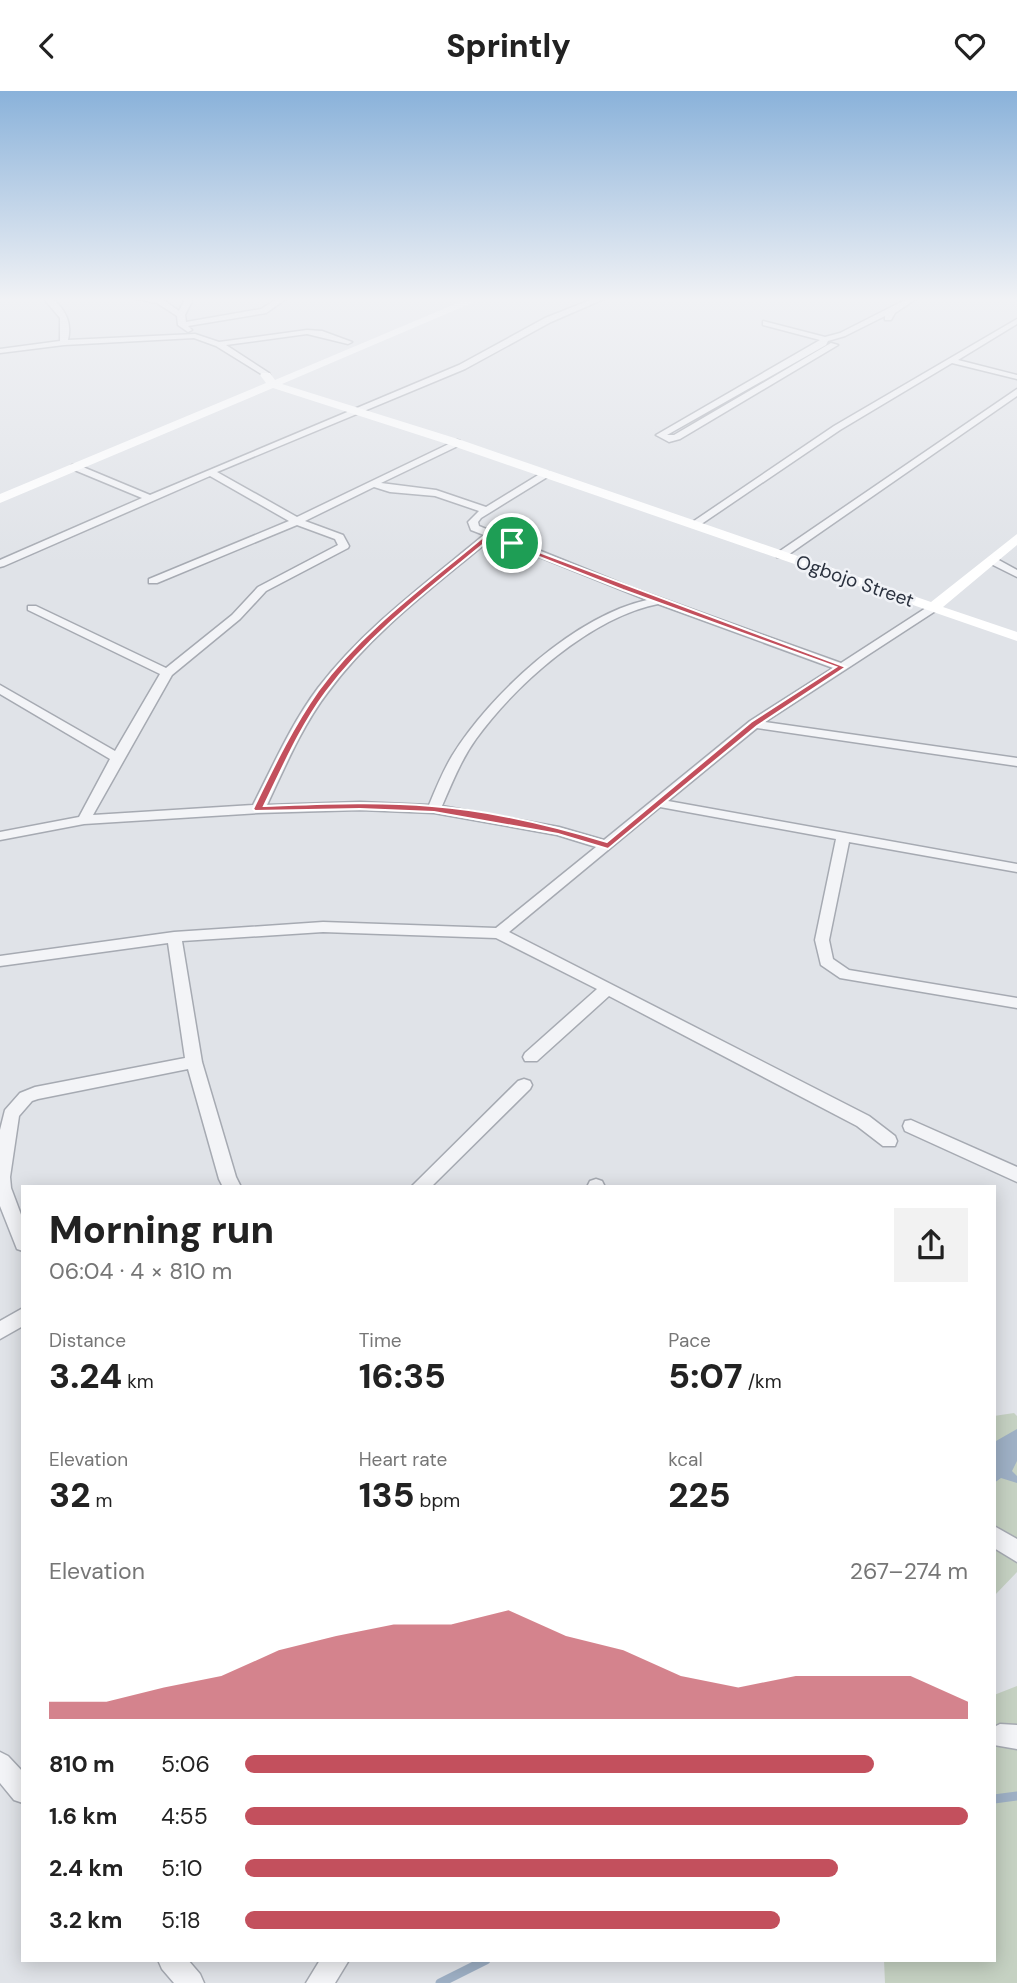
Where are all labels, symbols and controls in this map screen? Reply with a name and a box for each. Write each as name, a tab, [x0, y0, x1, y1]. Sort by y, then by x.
text: Sprintly	[446, 25, 571, 67]
icon: back	[28, 27, 66, 65]
icon: heart	[951, 27, 989, 65]
pin	[482, 513, 542, 573]
icon: arrive	[493, 524, 531, 562]
street label: Ogbojo Street	[793, 549, 917, 613]
text: Morning run	[49, 1205, 274, 1255]
button: share	[894, 1208, 968, 1282]
text: 06:04 · 4 × 810 m	[49, 1256, 232, 1286]
text: Distance	[49, 1328, 126, 1353]
text: Time	[359, 1328, 402, 1353]
text: Pace	[668, 1328, 711, 1353]
text: 3.24	[49, 1353, 122, 1399]
text: 16:35	[359, 1353, 446, 1399]
text: 5:07	[668, 1353, 743, 1399]
text: km	[122, 1369, 154, 1394]
text: /km	[743, 1369, 782, 1394]
text: Elevation	[49, 1447, 128, 1472]
text: Heart rate	[359, 1447, 447, 1472]
text: kcal	[668, 1447, 703, 1472]
text: 32	[49, 1472, 90, 1518]
text: 135	[359, 1472, 415, 1518]
text: 225	[668, 1472, 731, 1518]
text: m	[90, 1488, 112, 1513]
text: bpm	[415, 1488, 460, 1513]
text: Elevation	[49, 1556, 145, 1586]
text: 267–274 m	[850, 1556, 968, 1586]
text: 810 m	[49, 1749, 115, 1779]
text: 5:06	[161, 1749, 210, 1779]
text: 1.6 km	[49, 1801, 117, 1831]
text: 4:55	[161, 1801, 208, 1831]
text: 2.4 km	[49, 1853, 123, 1883]
text: 5:10	[161, 1853, 203, 1883]
text: 3.2 km	[49, 1905, 122, 1935]
text: 5:18	[161, 1905, 201, 1935]

